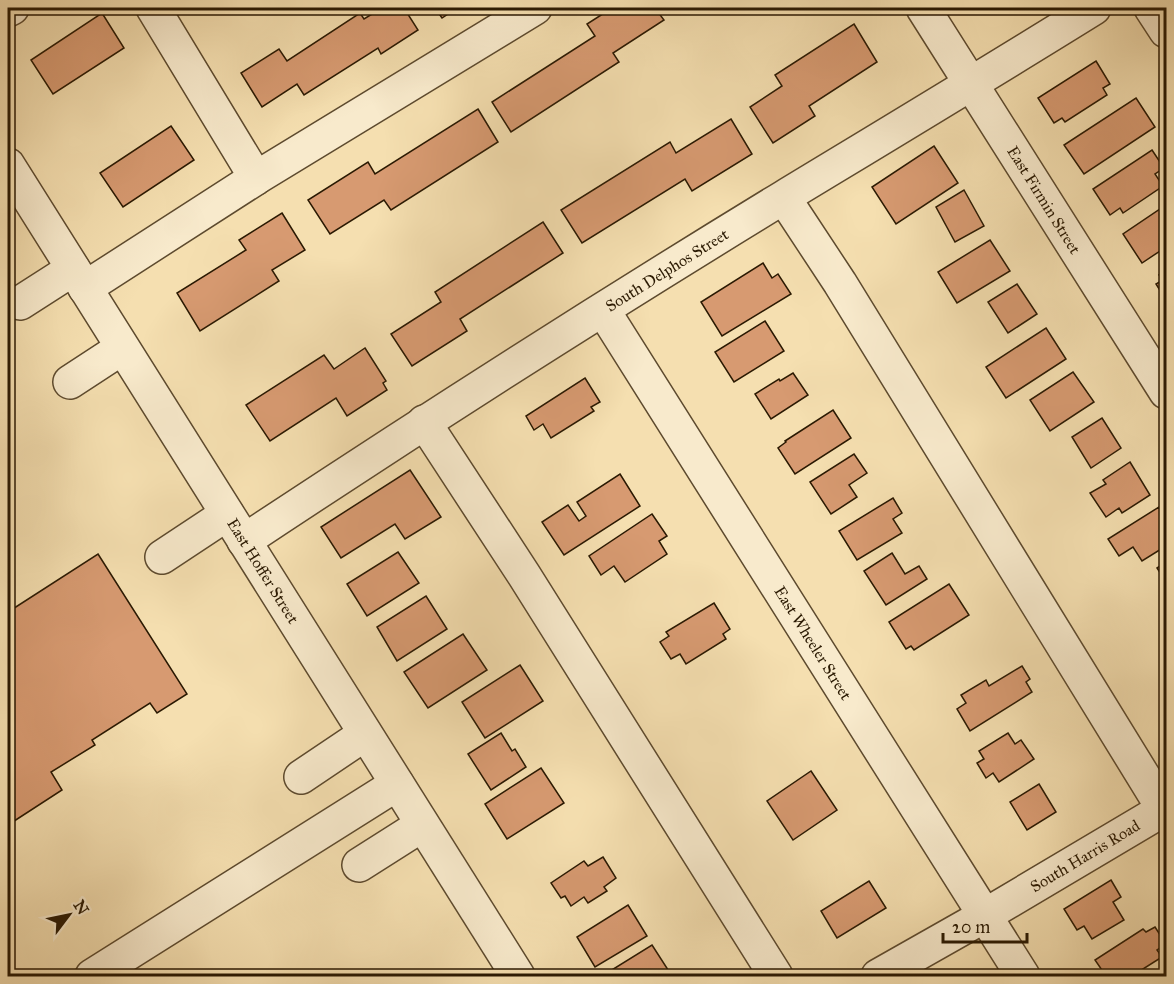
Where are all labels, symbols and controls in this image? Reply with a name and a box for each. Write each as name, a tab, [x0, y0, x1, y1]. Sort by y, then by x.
street label: East Firmin Street	[1003, 143, 1085, 258]
street label: South Delphos Street	[602, 224, 732, 316]
street label: East Hoffer Street	[223, 515, 303, 627]
street label: East Wheeler Street	[770, 583, 856, 704]
street label: South Harris Road	[1027, 816, 1143, 896]
north arrow	[39, 885, 99, 945]
text: N	[70, 897, 93, 918]
scale bar	[943, 906, 1027, 944]
text: 20 m	[952, 916, 990, 938]

